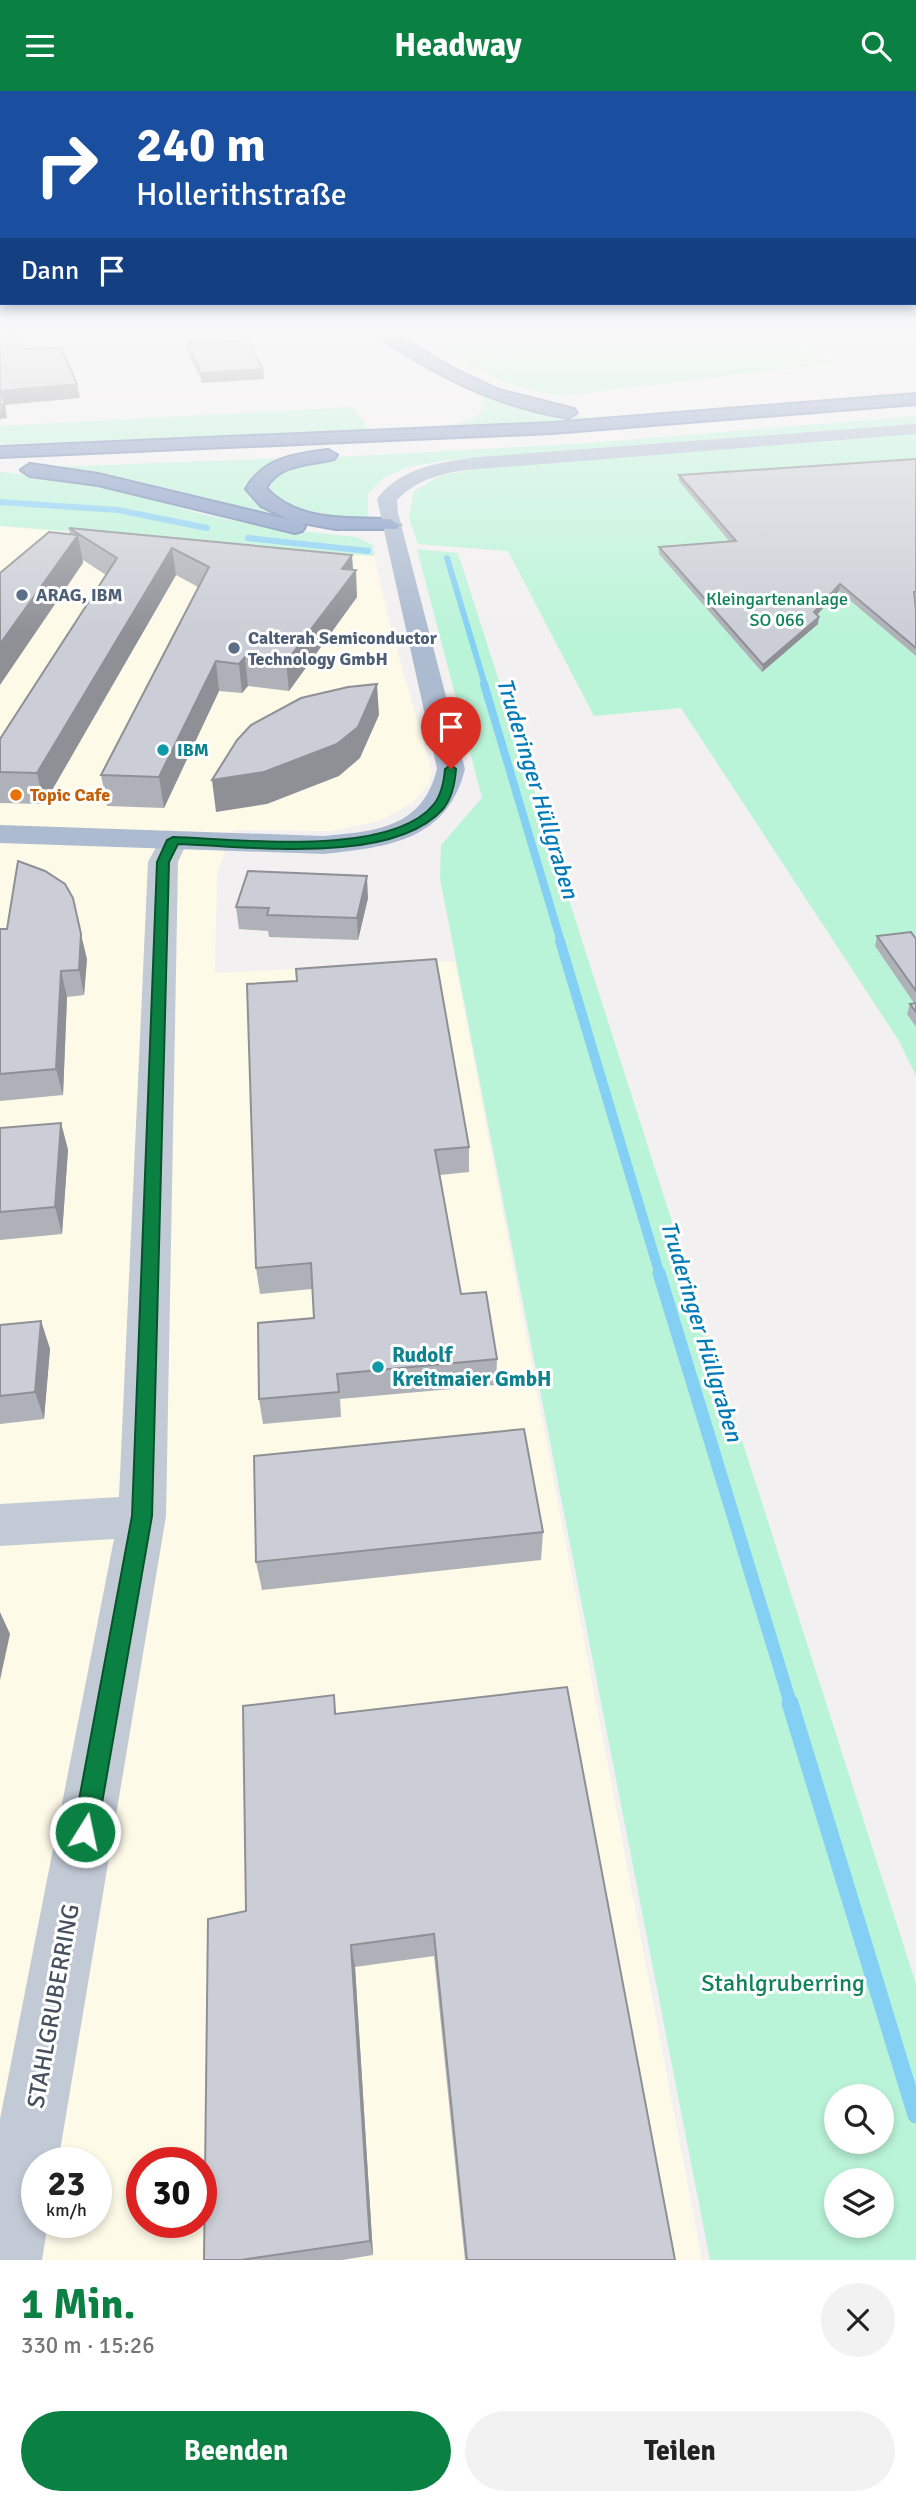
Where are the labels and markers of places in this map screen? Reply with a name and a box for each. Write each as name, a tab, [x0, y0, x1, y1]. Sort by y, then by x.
place label: ARAG, IBM	[36, 584, 123, 606]
marker: ARAG, IBM	[14, 587, 30, 603]
place label: Calterah Semiconductor Technology GmbH	[248, 627, 438, 670]
marker: Calterah Semiconductor Technology GmbH	[226, 640, 242, 656]
pin	[421, 697, 481, 769]
place label: IBM	[177, 739, 209, 761]
marker: IBM	[155, 742, 171, 758]
place label: Topic Cafe	[30, 784, 110, 806]
marker: Topic Cafe	[8, 787, 24, 803]
place label: Rudolf Kreitmaier GmbH	[392, 1342, 551, 1392]
marker: Rudolf Kreitmaier GmbH	[370, 1359, 386, 1375]

